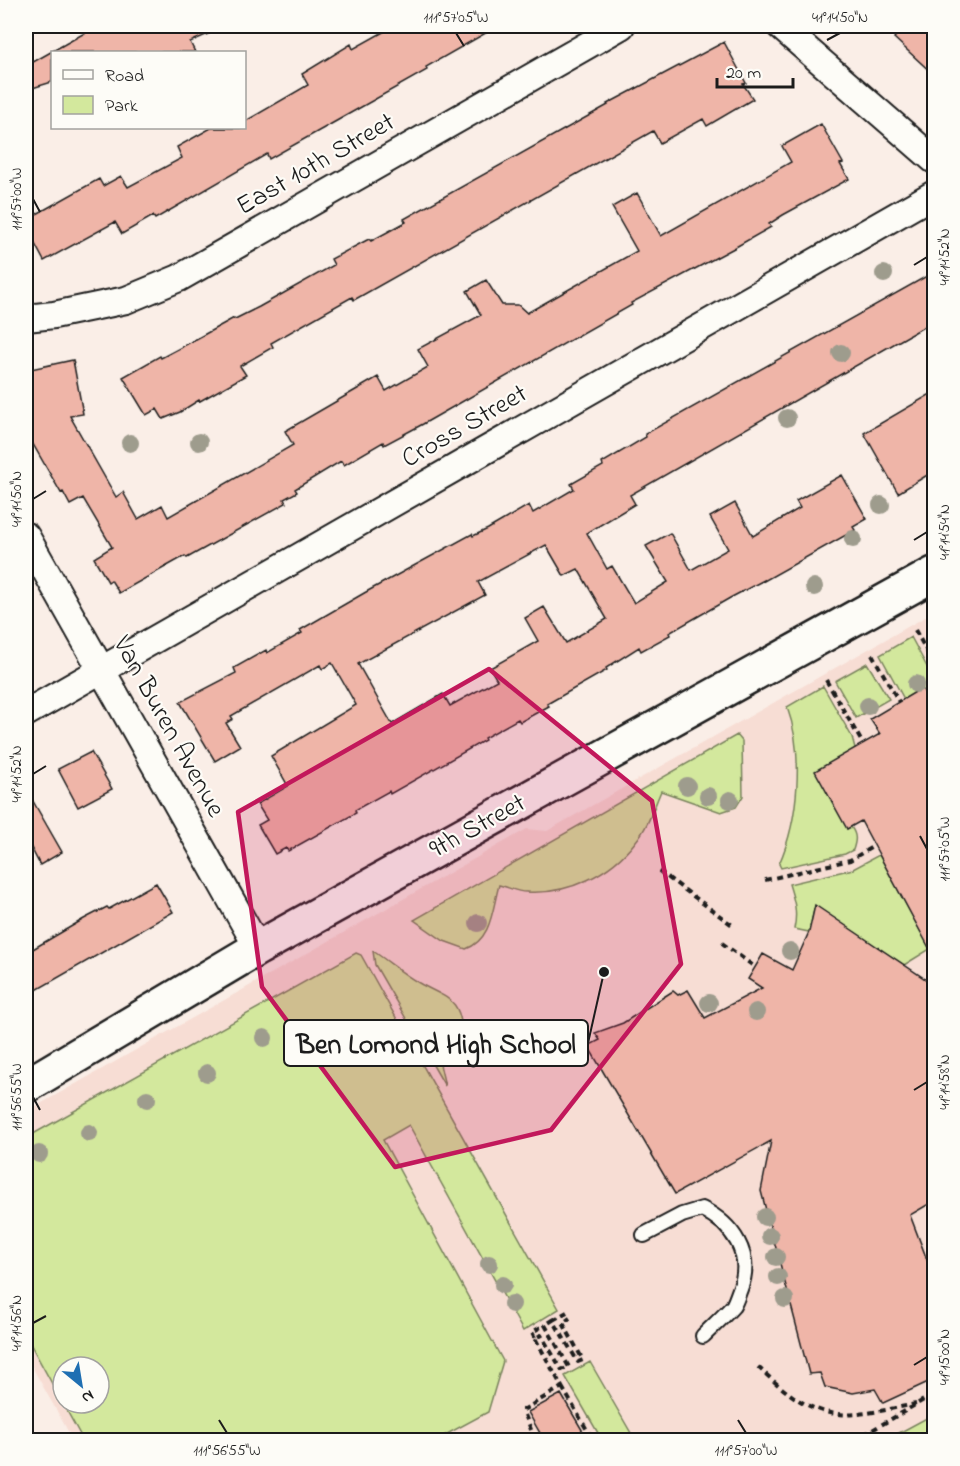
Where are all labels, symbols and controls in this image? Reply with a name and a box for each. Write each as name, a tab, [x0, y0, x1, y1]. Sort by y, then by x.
text: 111°57'05"W	[424, 7, 488, 29]
text: 41°14'50"N	[812, 7, 868, 29]
legend	[51, 51, 246, 129]
scale bar	[717, 51, 794, 89]
text: 20 m	[726, 61, 761, 87]
text: Road	[105, 64, 144, 90]
text: Park	[105, 94, 138, 120]
street label: East 10th Street	[229, 104, 403, 226]
text: 111°57'00"W	[6, 168, 28, 230]
text: 41°14'52"N	[934, 228, 956, 286]
street label: Cross Street	[395, 375, 535, 479]
text: 41°14'50"N	[6, 471, 28, 527]
text: 41°14'54"N	[934, 504, 956, 560]
street label: Van Buren Avenue	[101, 628, 234, 826]
text: 41°14'52"N	[6, 745, 28, 803]
street label: 9th Street	[423, 785, 533, 869]
text: 111°57'05"W	[934, 817, 956, 881]
callout: Ben Lomond High School	[284, 1020, 588, 1066]
text: Ben Lomond High School	[294, 1026, 576, 1068]
text: 41°14'58"N	[934, 1054, 956, 1110]
text: 111°56'55"W	[6, 1063, 28, 1131]
text: 41°14'56"N	[6, 1295, 28, 1351]
text: 41°15'00"N	[934, 1329, 956, 1385]
north arrow	[51, 1355, 111, 1415]
text: N	[77, 1383, 98, 1409]
text: 111°56'55"W	[193, 1440, 261, 1462]
text: 111°57'00"W	[715, 1440, 777, 1462]

